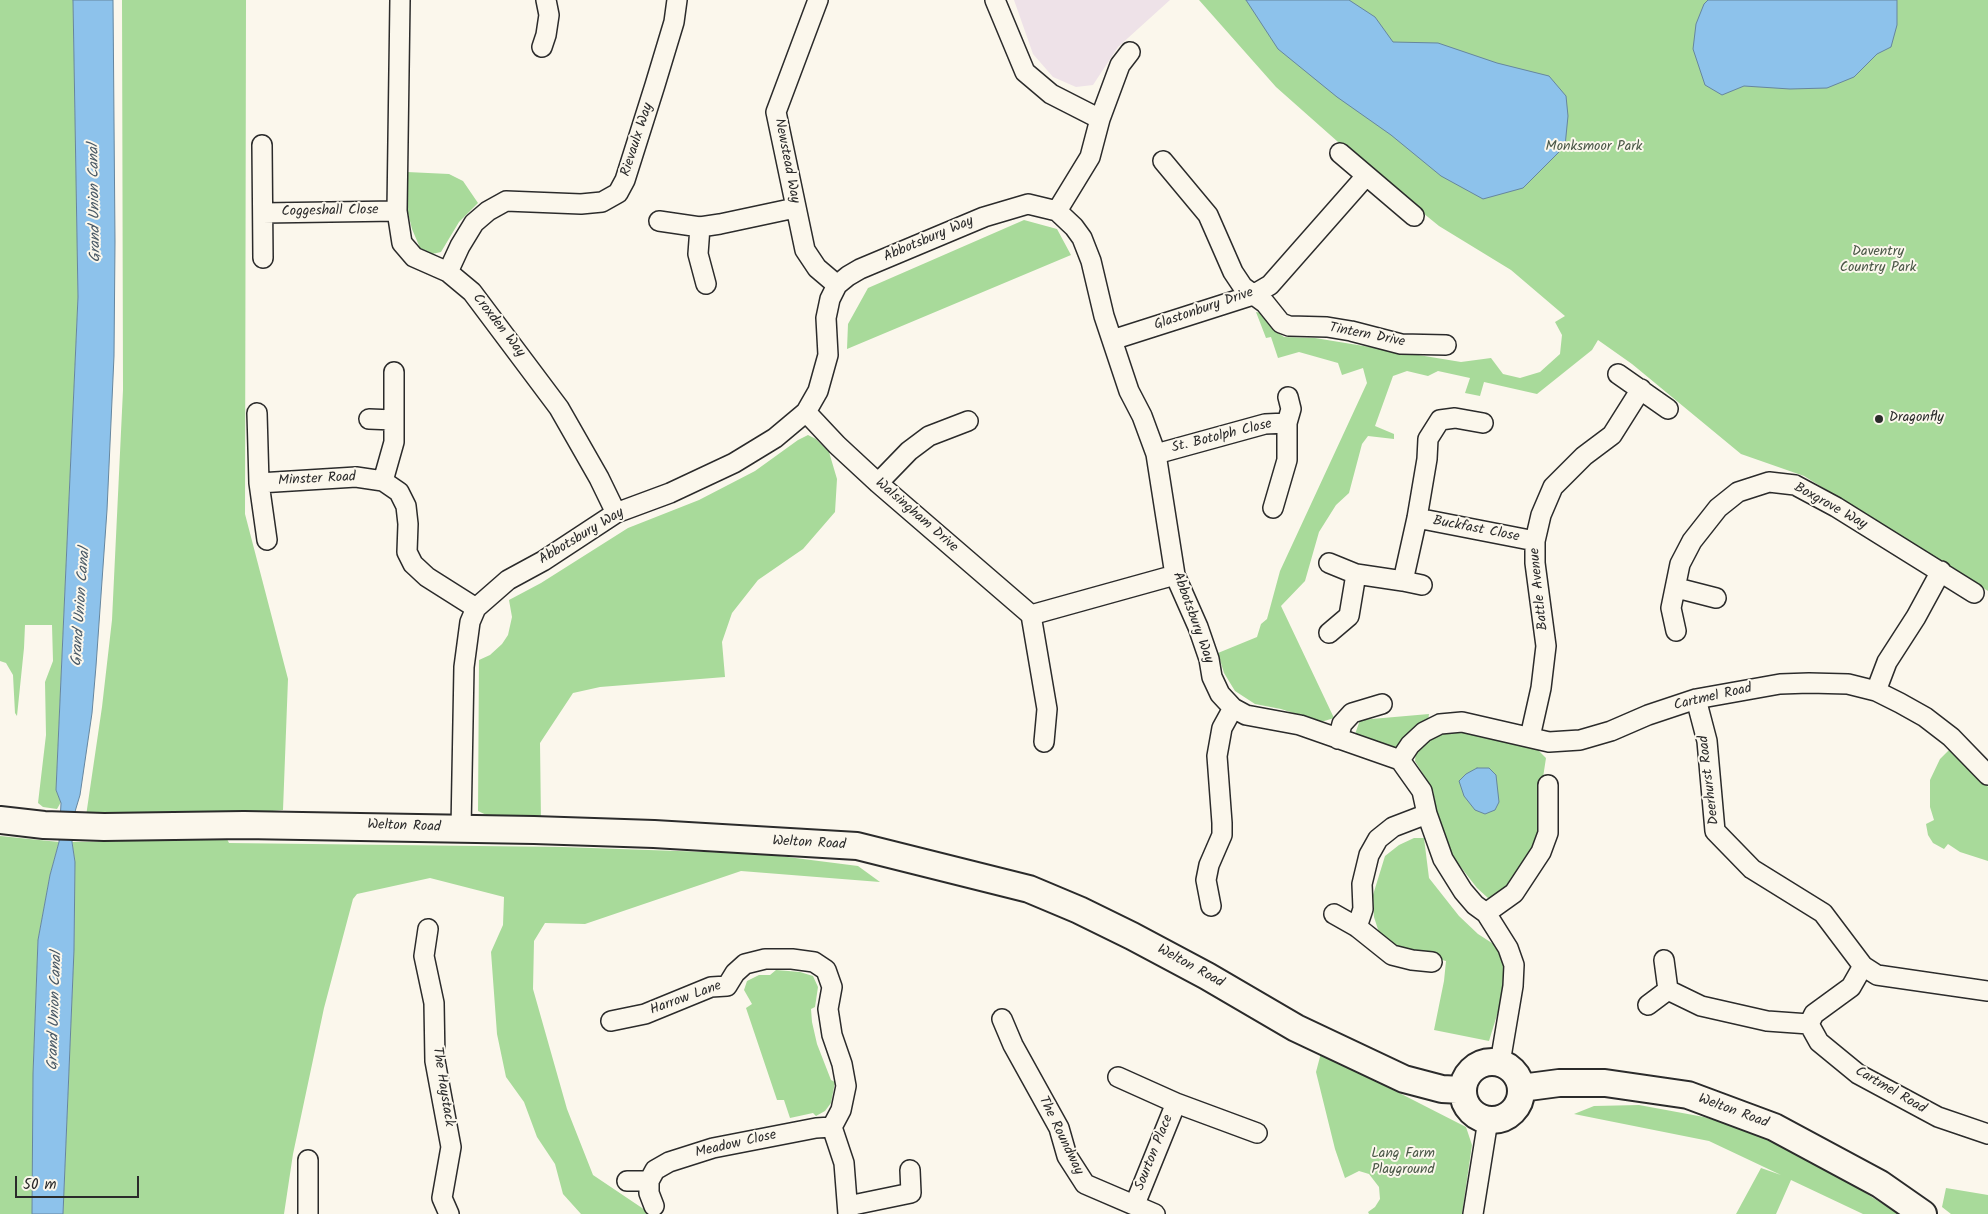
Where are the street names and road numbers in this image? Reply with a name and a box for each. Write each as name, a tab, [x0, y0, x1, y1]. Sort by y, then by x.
street label: Rievaulx Way	[618, 101, 658, 179]
street label: Newstead Way	[770, 117, 802, 205]
street label: Coggeshall Close	[281, 203, 379, 221]
street label: Abbotsbury Way	[882, 214, 976, 266]
street label: Glastonbury Drive	[1152, 285, 1256, 335]
street label: Croxden Way	[468, 291, 528, 361]
street label: Tintern Drive	[1328, 320, 1406, 352]
street label: St. Botolph Close	[1170, 416, 1274, 458]
street label: Minster Road	[278, 470, 356, 490]
street label: Walsingham Drive	[871, 475, 961, 557]
street label: Boxgrove Way	[1791, 480, 1869, 534]
street label: Abbotsbury Way	[537, 505, 627, 569]
street label: Buckfast Close	[1431, 513, 1521, 547]
street label: Battle Avenue	[1527, 547, 1553, 631]
street label: Abbotsbury Way	[1168, 570, 1216, 666]
street label: Cartmel Road	[1672, 681, 1754, 715]
street label: Deerhurst Road	[1696, 734, 1724, 826]
street label: Welton Road	[367, 817, 441, 837]
street label: Welton Road	[772, 834, 846, 854]
street label: Welton Road	[1154, 942, 1226, 992]
street label: Harrow Lane	[648, 978, 724, 1020]
street label: The Haystack	[427, 1046, 457, 1128]
street label: Cartmel Road	[1851, 1064, 1929, 1118]
street label: Welton Road	[1696, 1092, 1770, 1132]
street label: The Roundway	[1034, 1094, 1086, 1178]
street label: Sourton Place	[1132, 1113, 1178, 1193]
street label: Meadow Close	[694, 1128, 778, 1162]

